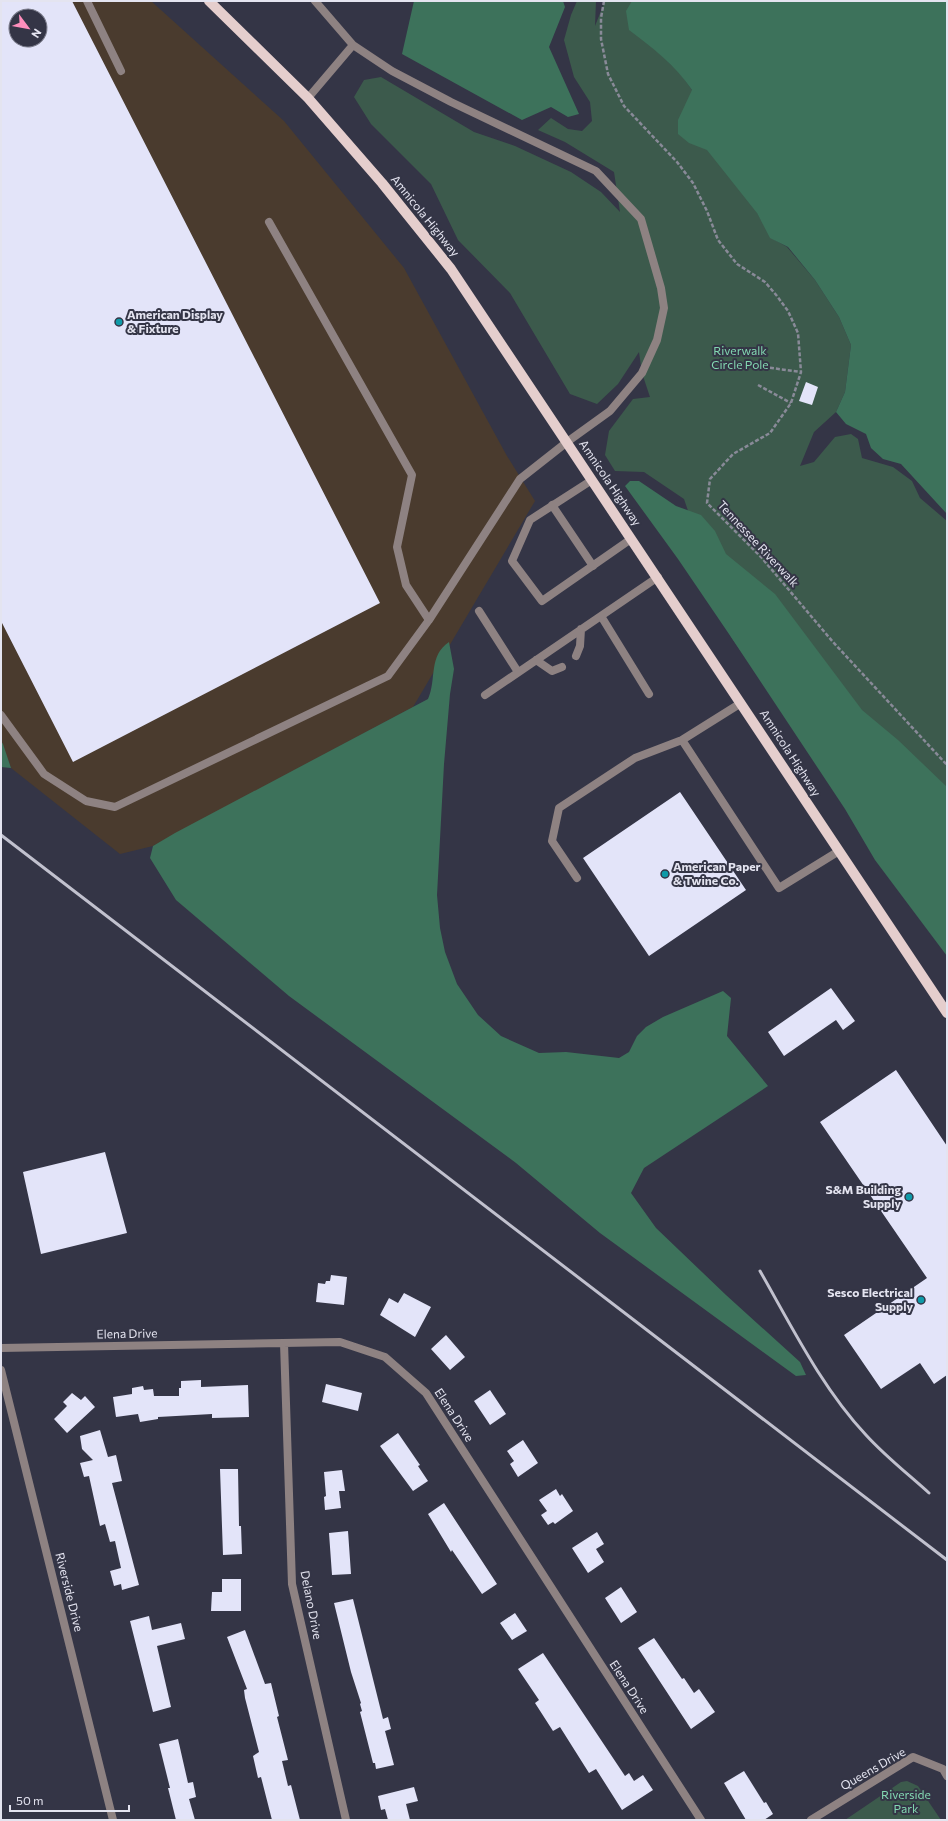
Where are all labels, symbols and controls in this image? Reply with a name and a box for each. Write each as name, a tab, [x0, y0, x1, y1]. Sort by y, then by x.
north arrow	[8, 8, 48, 48]
text: N	[29, 27, 45, 41]
street label: Amnicola Highway	[389, 172, 463, 259]
place label: American Display & Fixture	[127, 307, 223, 335]
marker: American Display & Fixture	[114, 317, 124, 327]
park label: Riverwalk Circle Pole	[711, 343, 769, 371]
street label: Amnicola Highway	[577, 437, 645, 528]
street label: Tennessee Riverwalk	[715, 497, 803, 590]
street label: Amnicola Highway	[758, 706, 824, 798]
place label: American Paper & Twine Co.	[673, 859, 761, 887]
marker: American Paper & Twine Co.	[660, 869, 670, 879]
place label: S&M Building Supply	[825, 1182, 901, 1210]
marker: S&M Building Supply	[904, 1192, 914, 1202]
place label: Sesco Electrical Supply	[827, 1285, 913, 1313]
marker: Sesco Electrical Supply	[916, 1295, 926, 1305]
street label: Elena Drive	[96, 1325, 158, 1341]
street label: Elena Drive	[432, 1385, 477, 1444]
street label: Riverside Drive	[53, 1551, 87, 1633]
street label: Delano Drive	[298, 1569, 326, 1640]
street label: Elena Drive	[607, 1657, 652, 1716]
street label: Queens Drive	[837, 1744, 908, 1792]
scale bar	[10, 1787, 129, 1813]
park label: Riverside Park	[881, 1787, 931, 1815]
text: 50 m	[16, 1793, 44, 1807]

